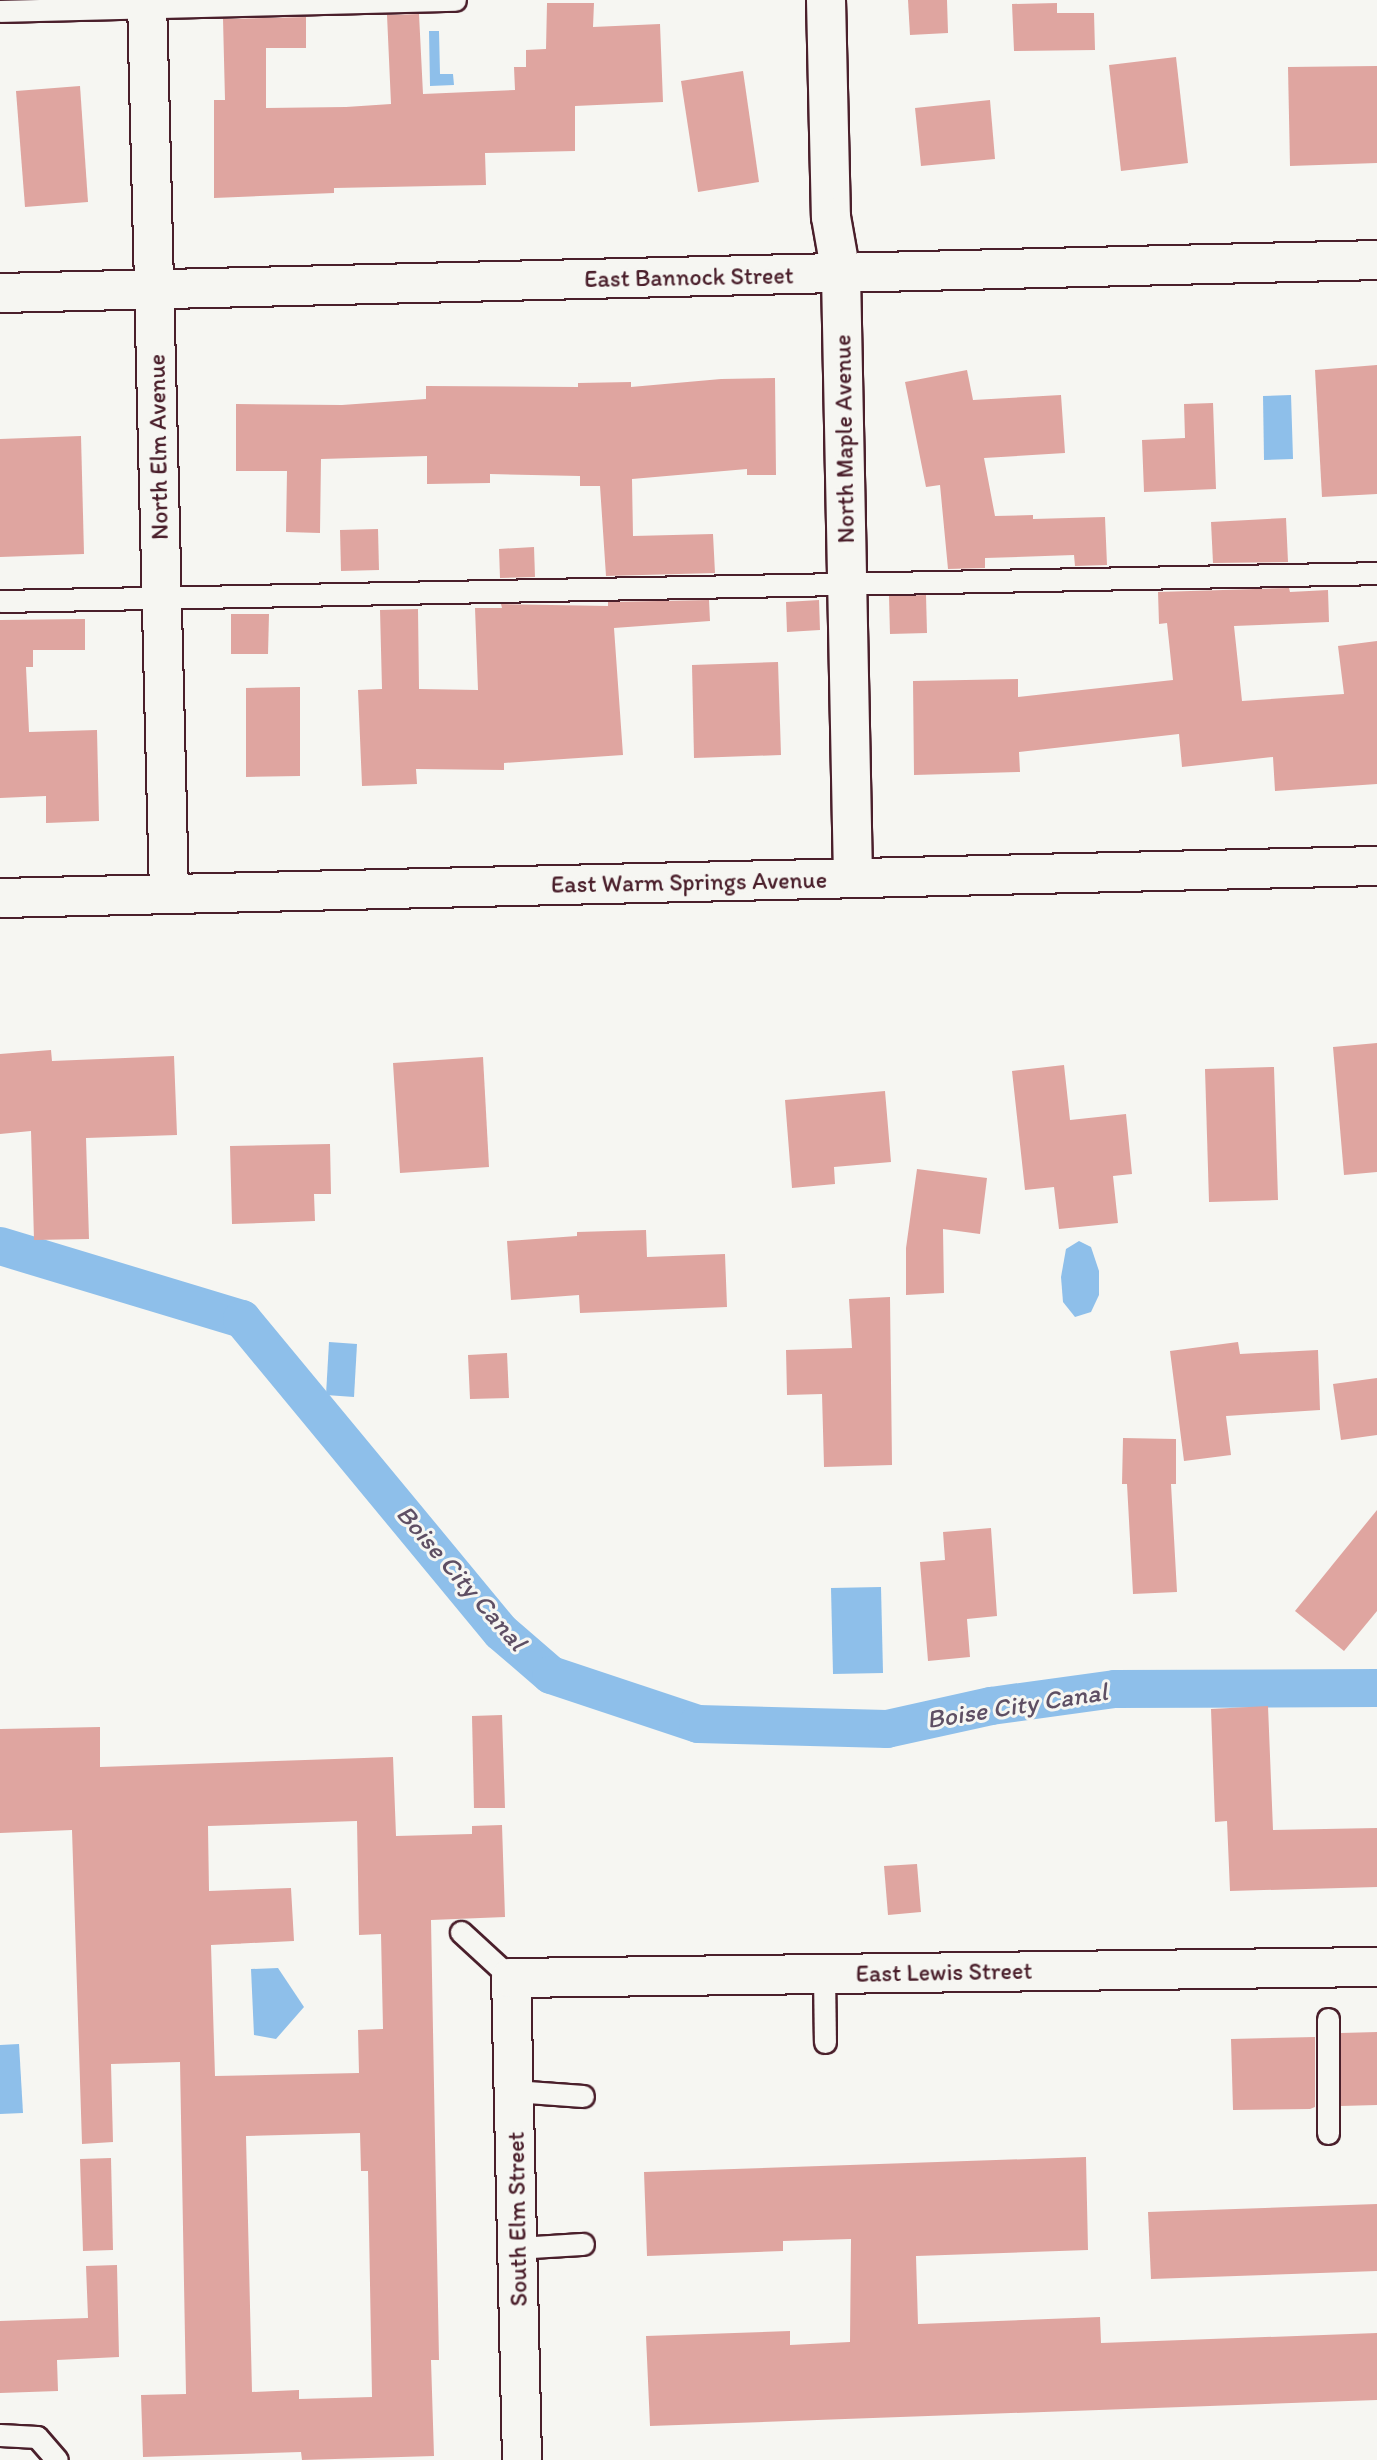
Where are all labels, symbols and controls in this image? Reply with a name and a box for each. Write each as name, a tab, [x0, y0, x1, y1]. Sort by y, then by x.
street label: East Bannock Street	[584, 261, 794, 293]
street label: North Maple Avenue	[828, 335, 860, 543]
street label: North Elm Avenue	[142, 354, 174, 540]
street label: East Warm Springs Avenue	[551, 865, 827, 899]
water label: Boise City Canal	[389, 1499, 533, 1657]
water label: Boise City Canal	[924, 1676, 1110, 1736]
street label: East Lewis Street	[856, 1956, 1032, 1988]
street label: South Elm Street	[501, 2132, 533, 2306]

